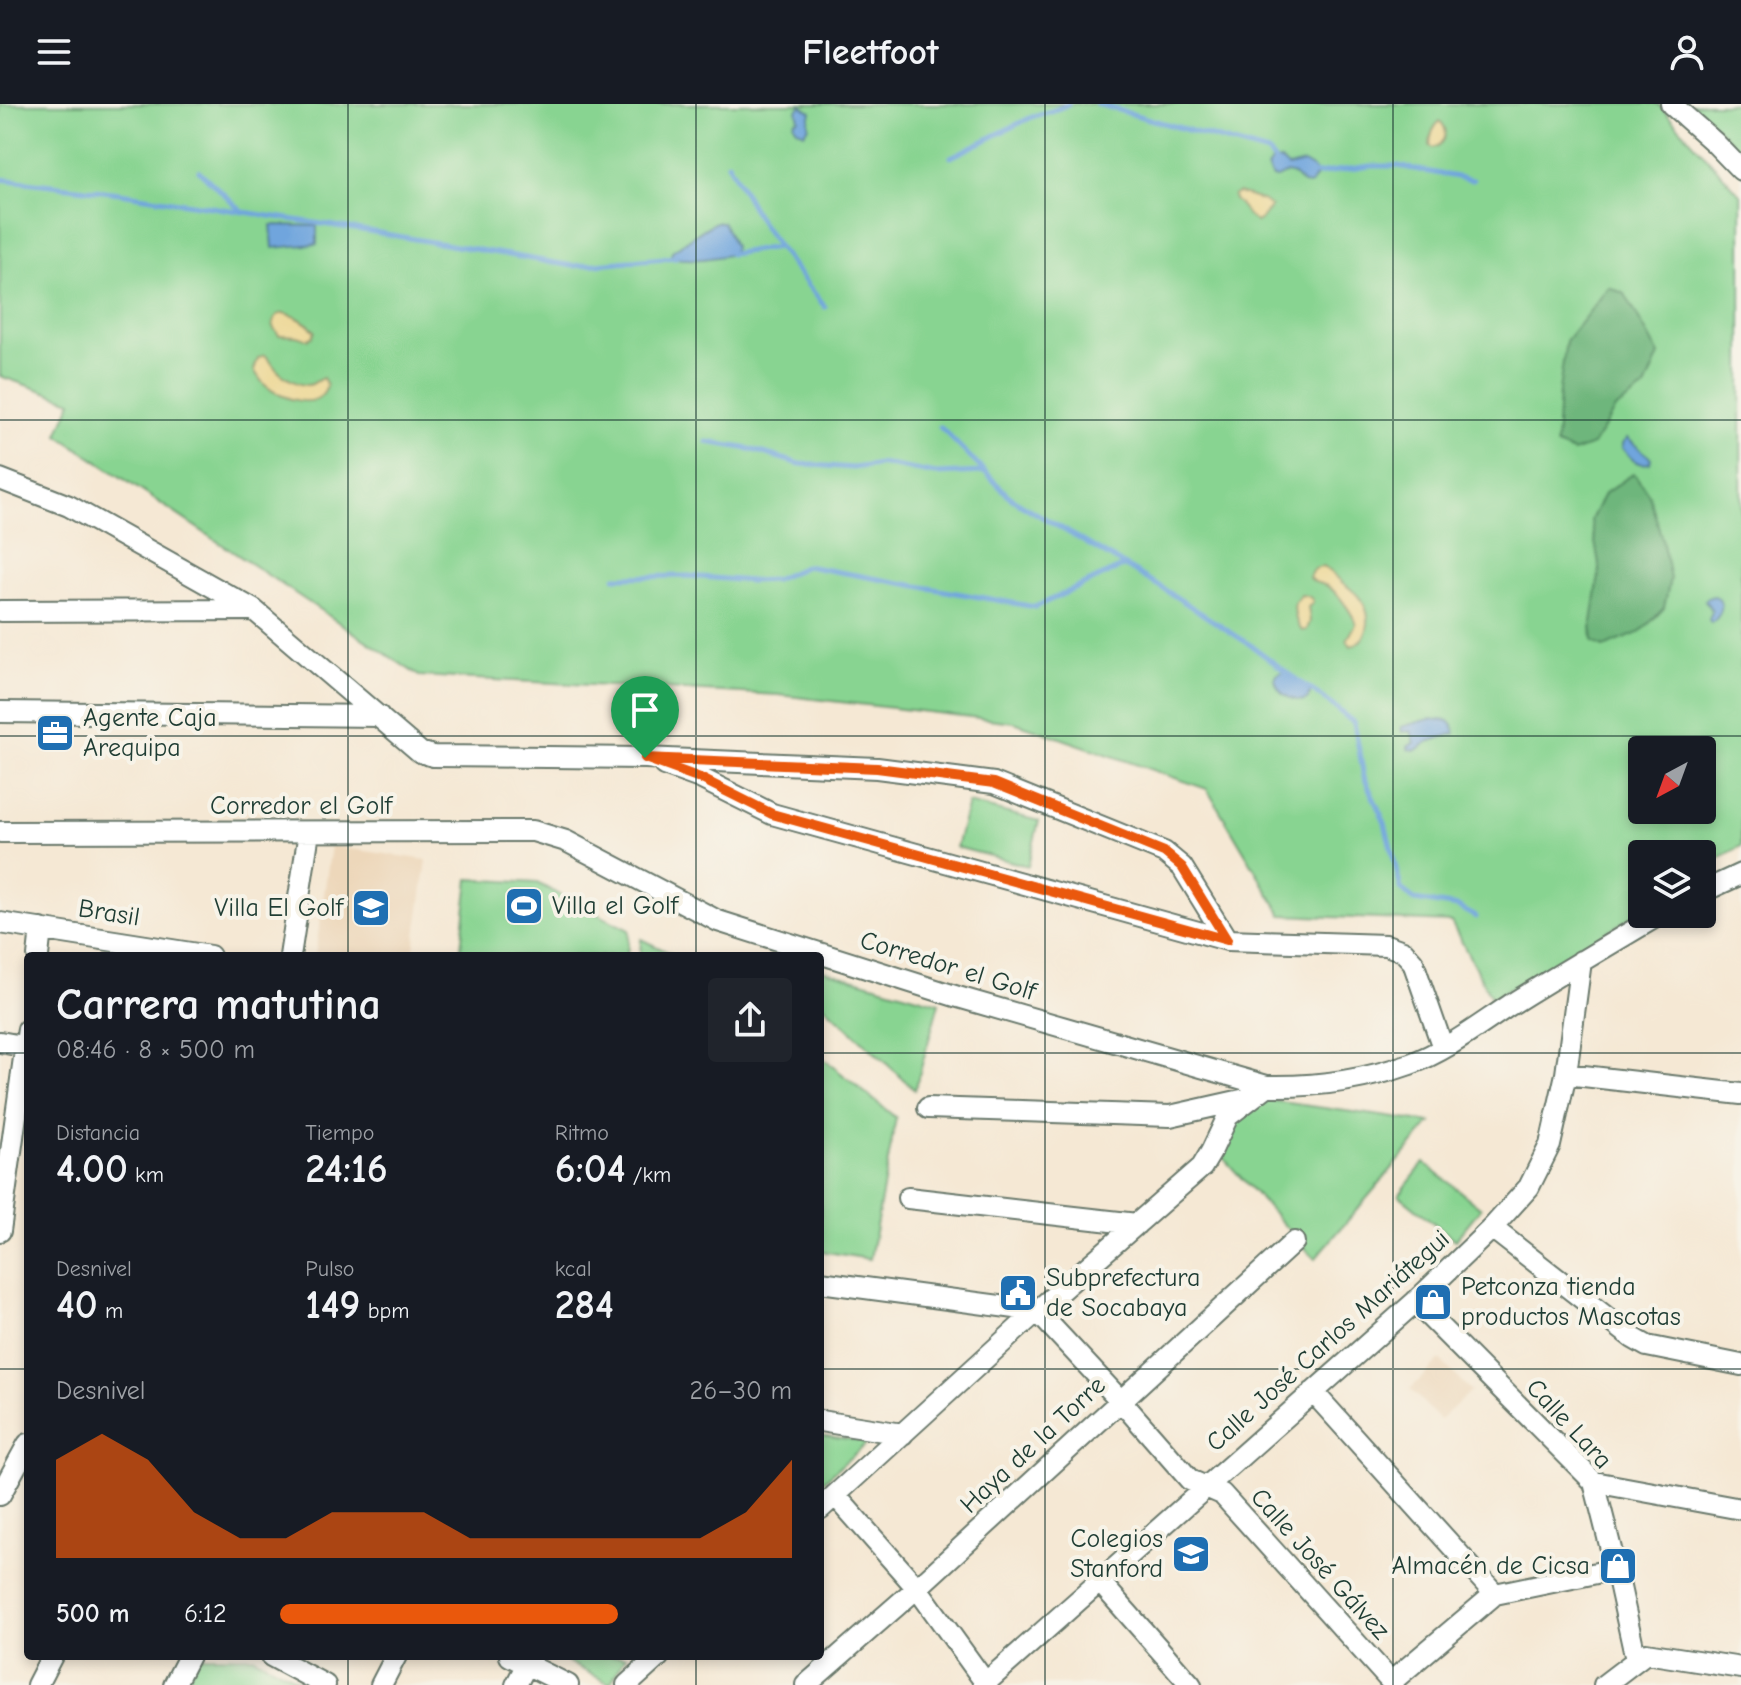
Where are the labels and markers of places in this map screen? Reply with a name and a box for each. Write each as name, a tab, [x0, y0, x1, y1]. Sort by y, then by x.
pin	[611, 676, 679, 758]
place label: Agente Caja Arequipa	[83, 703, 217, 763]
office icon: Agente Caja Arequipa	[34, 712, 76, 754]
sports icon: Villa el Golf	[503, 885, 545, 927]
school or university icon: Villa El Golf	[350, 887, 392, 929]
place label: Villa el Golf	[552, 891, 680, 921]
place label: Villa El Golf	[214, 893, 345, 923]
place label: Subprefectura de Socabaya	[1046, 1263, 1201, 1323]
public building icon: Subprefectura de Socabaya	[997, 1272, 1039, 1314]
place label: Petconza tienda productos Mascotas	[1461, 1272, 1681, 1332]
shop icon: Petconza tienda productos Mascotas	[1412, 1281, 1454, 1323]
place label: Colegios Stanford	[1070, 1524, 1163, 1584]
school or university icon: Colegios Stanford	[1170, 1533, 1212, 1575]
shop icon: Almacén de Cicsa	[1597, 1545, 1639, 1587]
place label: Almacén de Cicsa	[1392, 1551, 1590, 1581]

